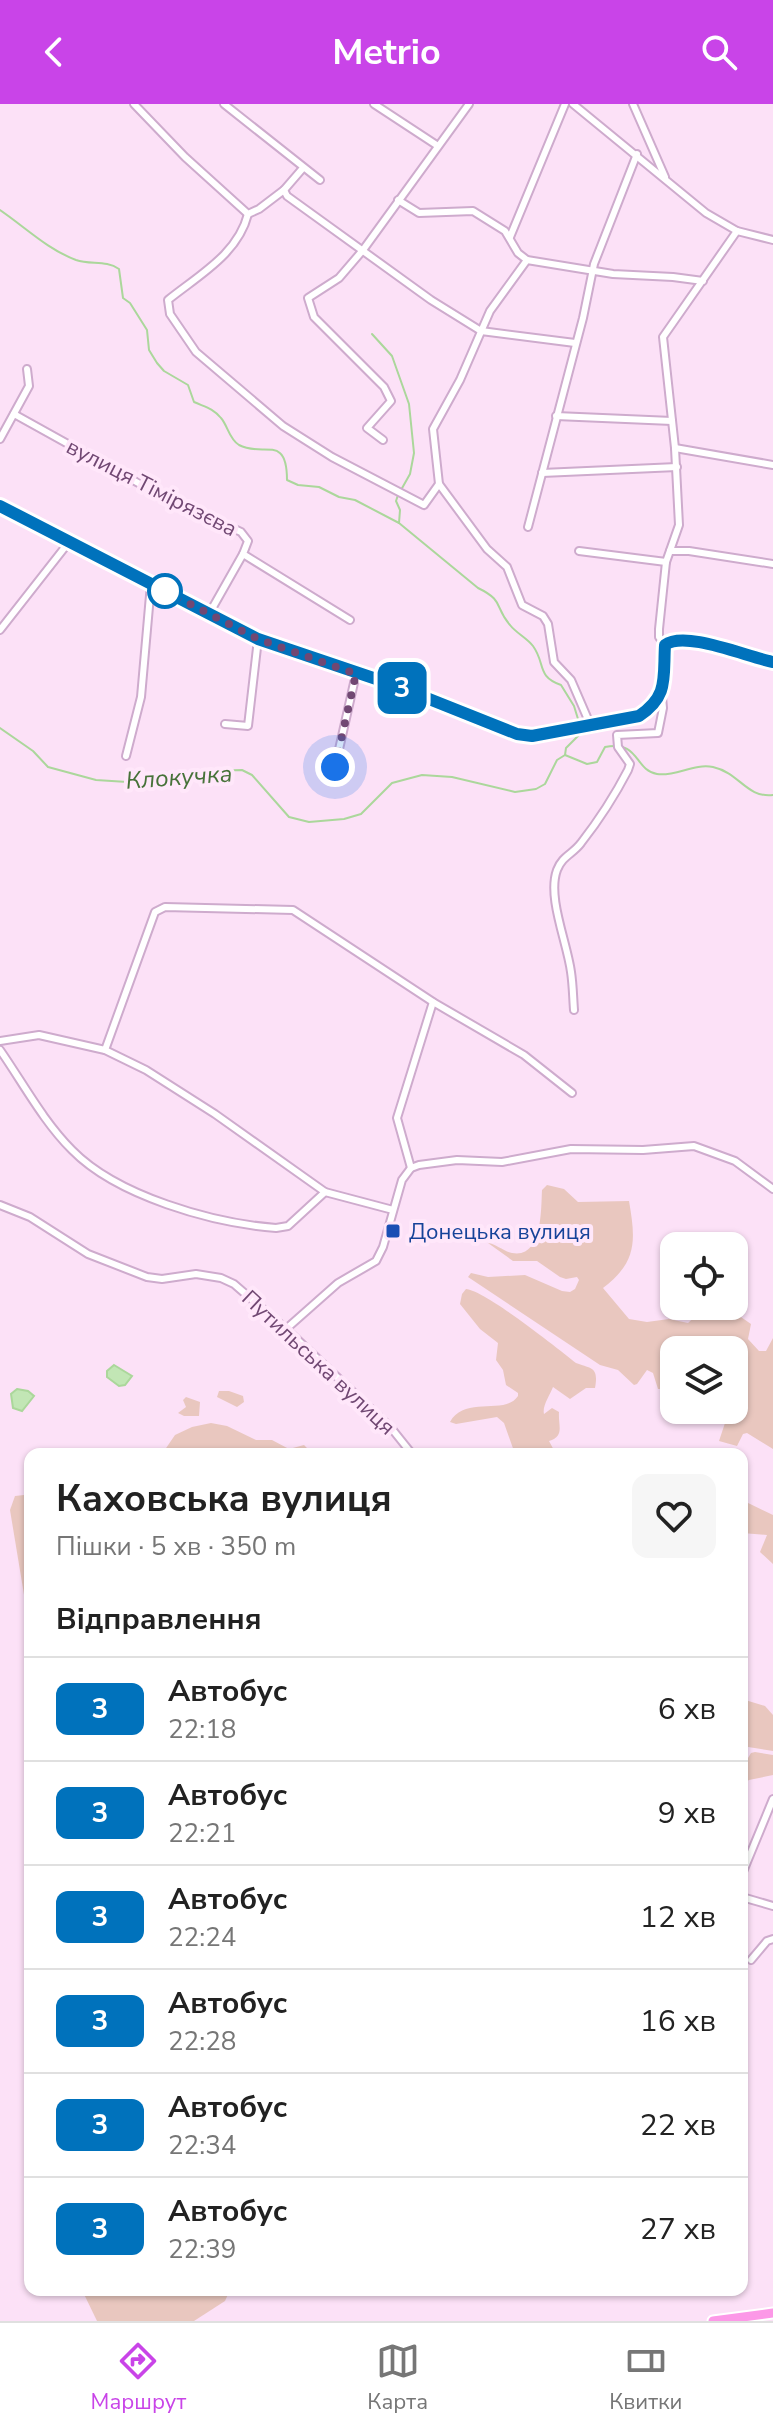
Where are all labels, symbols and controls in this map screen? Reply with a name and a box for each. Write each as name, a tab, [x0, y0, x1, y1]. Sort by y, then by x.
text: Metrio	[332, 28, 441, 77]
icon: back	[32, 30, 76, 74]
icon: search	[697, 30, 741, 74]
street label: вулиця Тімірязєва	[61, 432, 242, 544]
unlabelled marker	[148, 574, 182, 608]
line badge: 3	[376, 662, 428, 714]
text: 3	[394, 669, 410, 707]
your location	[315, 747, 355, 787]
water label: Клокучка	[125, 757, 233, 797]
place label: Донецька вулиця	[409, 1217, 591, 1247]
marker: Донецька вулиця	[384, 1222, 402, 1240]
map controls	[660, 1232, 748, 1424]
button: locate	[660, 1232, 748, 1320]
street label: Путильська вулиця	[235, 1284, 402, 1442]
button: layers	[660, 1336, 748, 1424]
text: Каховська вулиця	[56, 1473, 392, 1524]
button: heart	[632, 1474, 716, 1558]
text: Пішки · 5 хв · 350 m	[56, 1529, 296, 1564]
text: Відправлення	[56, 1599, 262, 1640]
text: Автобус	[168, 1671, 287, 1712]
text: 6 хв	[658, 1689, 716, 1730]
text: 3	[92, 1690, 108, 1728]
text: 22:18	[168, 1712, 236, 1747]
text: Автобус	[168, 1775, 287, 1816]
text: 9 хв	[658, 1793, 716, 1834]
text: 3	[92, 1794, 108, 1832]
text: 22:21	[168, 1816, 236, 1851]
text: Автобус	[168, 1879, 287, 1920]
text: 12 хв	[640, 1897, 716, 1938]
text: 3	[92, 1898, 108, 1936]
text: 22:24	[168, 1920, 236, 1955]
text: Автобус	[168, 1983, 287, 2024]
text: 16 хв	[640, 2001, 716, 2042]
text: 3	[92, 2002, 108, 2040]
text: 22:28	[168, 2024, 236, 2059]
text: Автобус	[168, 2087, 287, 2128]
text: 22 хв	[640, 2105, 716, 2146]
text: 3	[92, 2106, 108, 2144]
text: 22:34	[168, 2128, 236, 2163]
text: Автобус	[168, 2191, 287, 2232]
text: 27 хв	[640, 2209, 716, 2250]
text: 3	[92, 2210, 108, 2248]
text: 22:39	[168, 2232, 236, 2267]
tab: Маршрут	[91, 2339, 186, 2417]
tab: Карта	[367, 2339, 428, 2417]
tab: Квитки	[609, 2339, 682, 2417]

